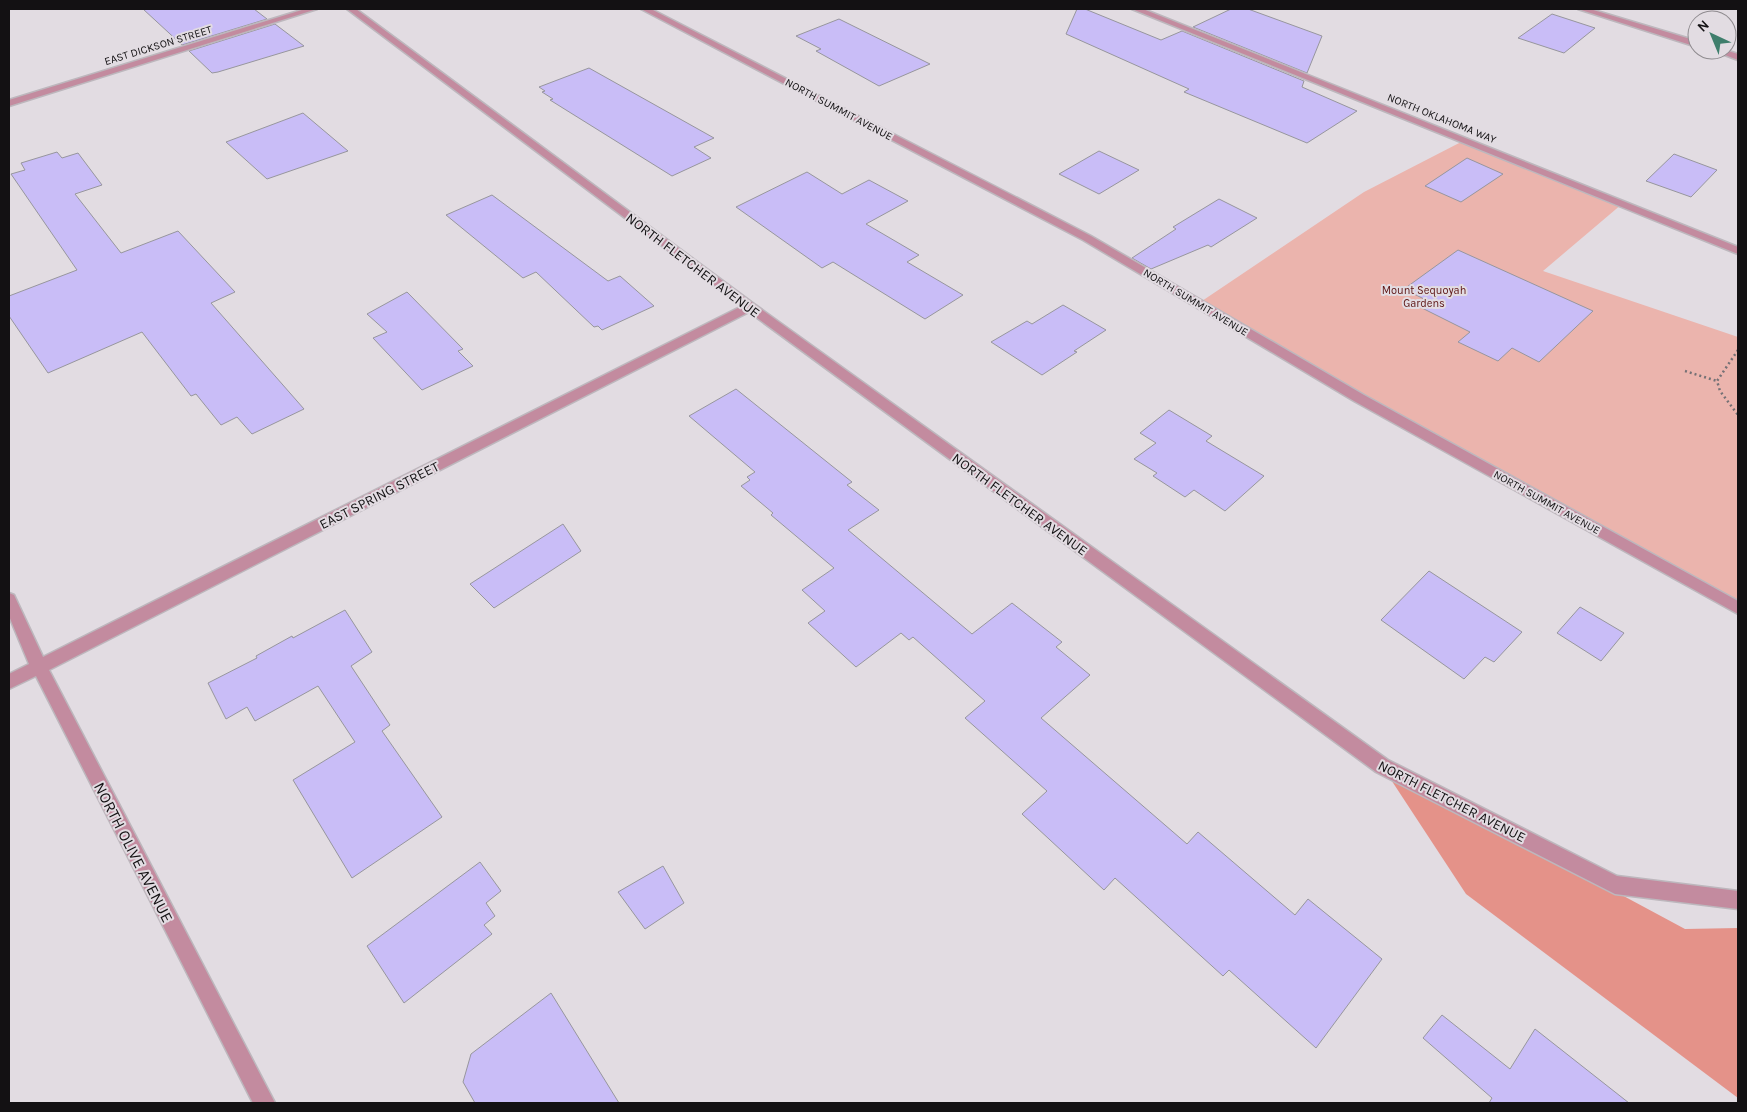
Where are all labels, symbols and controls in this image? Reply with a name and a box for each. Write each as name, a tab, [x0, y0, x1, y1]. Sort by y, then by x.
north arrow	[1687, 10, 1737, 60]
text: N	[1694, 16, 1713, 36]
street label: EAST DICKSON STREET	[103, 23, 214, 68]
street label: NORTH SUMMIT AVENUE	[783, 76, 895, 143]
street label: NORTH OKLAHOMA WAY	[1385, 91, 1498, 146]
street label: NORTH FLETCHER AVENUE	[622, 209, 763, 321]
street label: NORTH SUMMIT AVENUE	[1141, 266, 1250, 339]
park label: Mount Sequoyah Gardens	[1382, 284, 1466, 310]
street label: NORTH FLETCHER AVENUE	[949, 450, 1091, 559]
street label: EAST SPRING STREET	[317, 458, 442, 533]
street label: NORTH SUMMIT AVENUE	[1491, 468, 1602, 537]
street label: NORTH FLETCHER AVENUE	[1375, 757, 1528, 846]
street label: NORTH OLIVE AVENUE	[90, 779, 177, 925]

